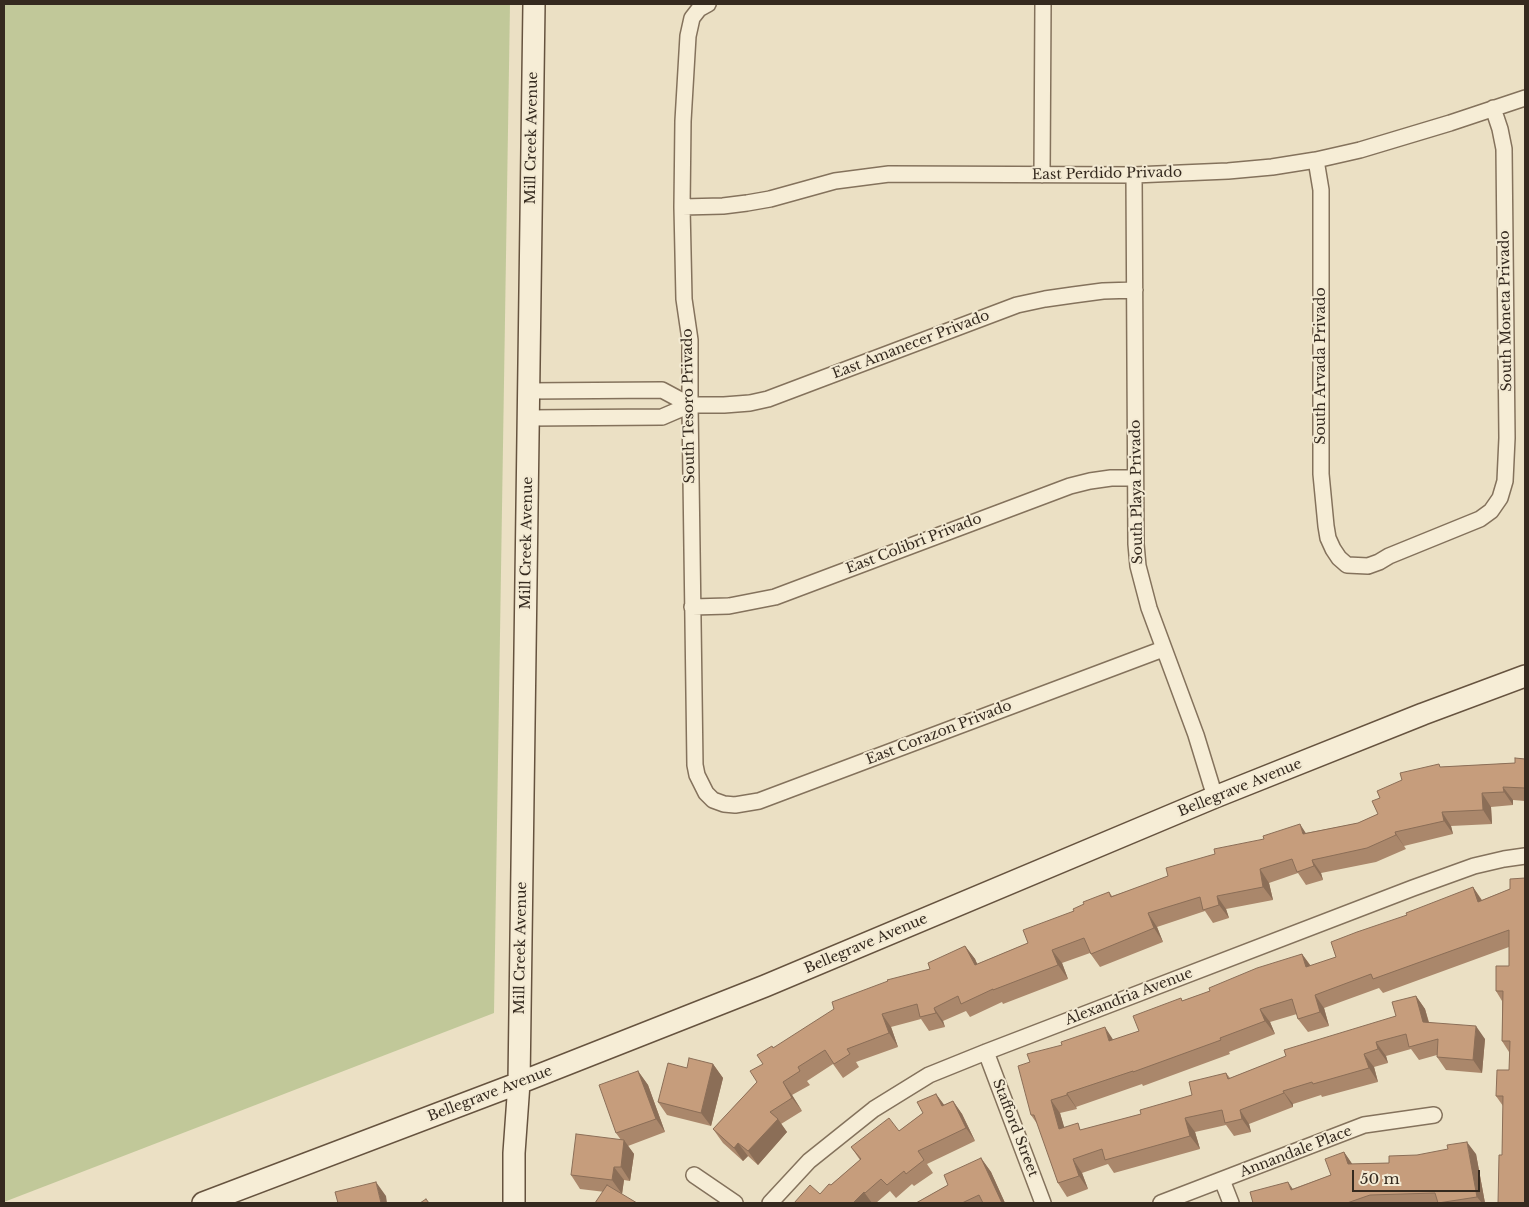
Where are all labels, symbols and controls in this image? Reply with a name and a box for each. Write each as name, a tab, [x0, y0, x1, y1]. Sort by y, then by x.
street label: Mill Creek Avenue	[522, 71, 542, 205]
street label: East Perdido Privado	[1032, 164, 1182, 184]
street label: South Moneta Privado	[1496, 230, 1516, 392]
street label: South Arvada Privado	[1313, 287, 1329, 445]
street label: East Amanecer Privado	[830, 307, 992, 383]
street label: South Tesoro Privado	[679, 328, 699, 484]
street label: South Playa Privado	[1127, 420, 1147, 564]
street label: Mill Creek Avenue	[517, 476, 537, 610]
street label: East Colibri Privado	[844, 510, 984, 578]
street label: East Corazon Privado	[864, 697, 1014, 769]
street label: Bellegrave Avenue	[1176, 755, 1304, 821]
street label: Mill Creek Avenue	[511, 881, 531, 1015]
street label: Bellegrave Avenue	[802, 910, 930, 978]
street label: Alexandria Avenue	[1063, 965, 1195, 1029]
street label: Bellegrave Avenue	[425, 1063, 555, 1125]
street label: Stafford Street	[989, 1077, 1041, 1179]
street label: Annandale Place	[1238, 1123, 1354, 1181]
scale bar	[1354, 1160, 1482, 1192]
text: 50 m	[1360, 1169, 1400, 1188]

